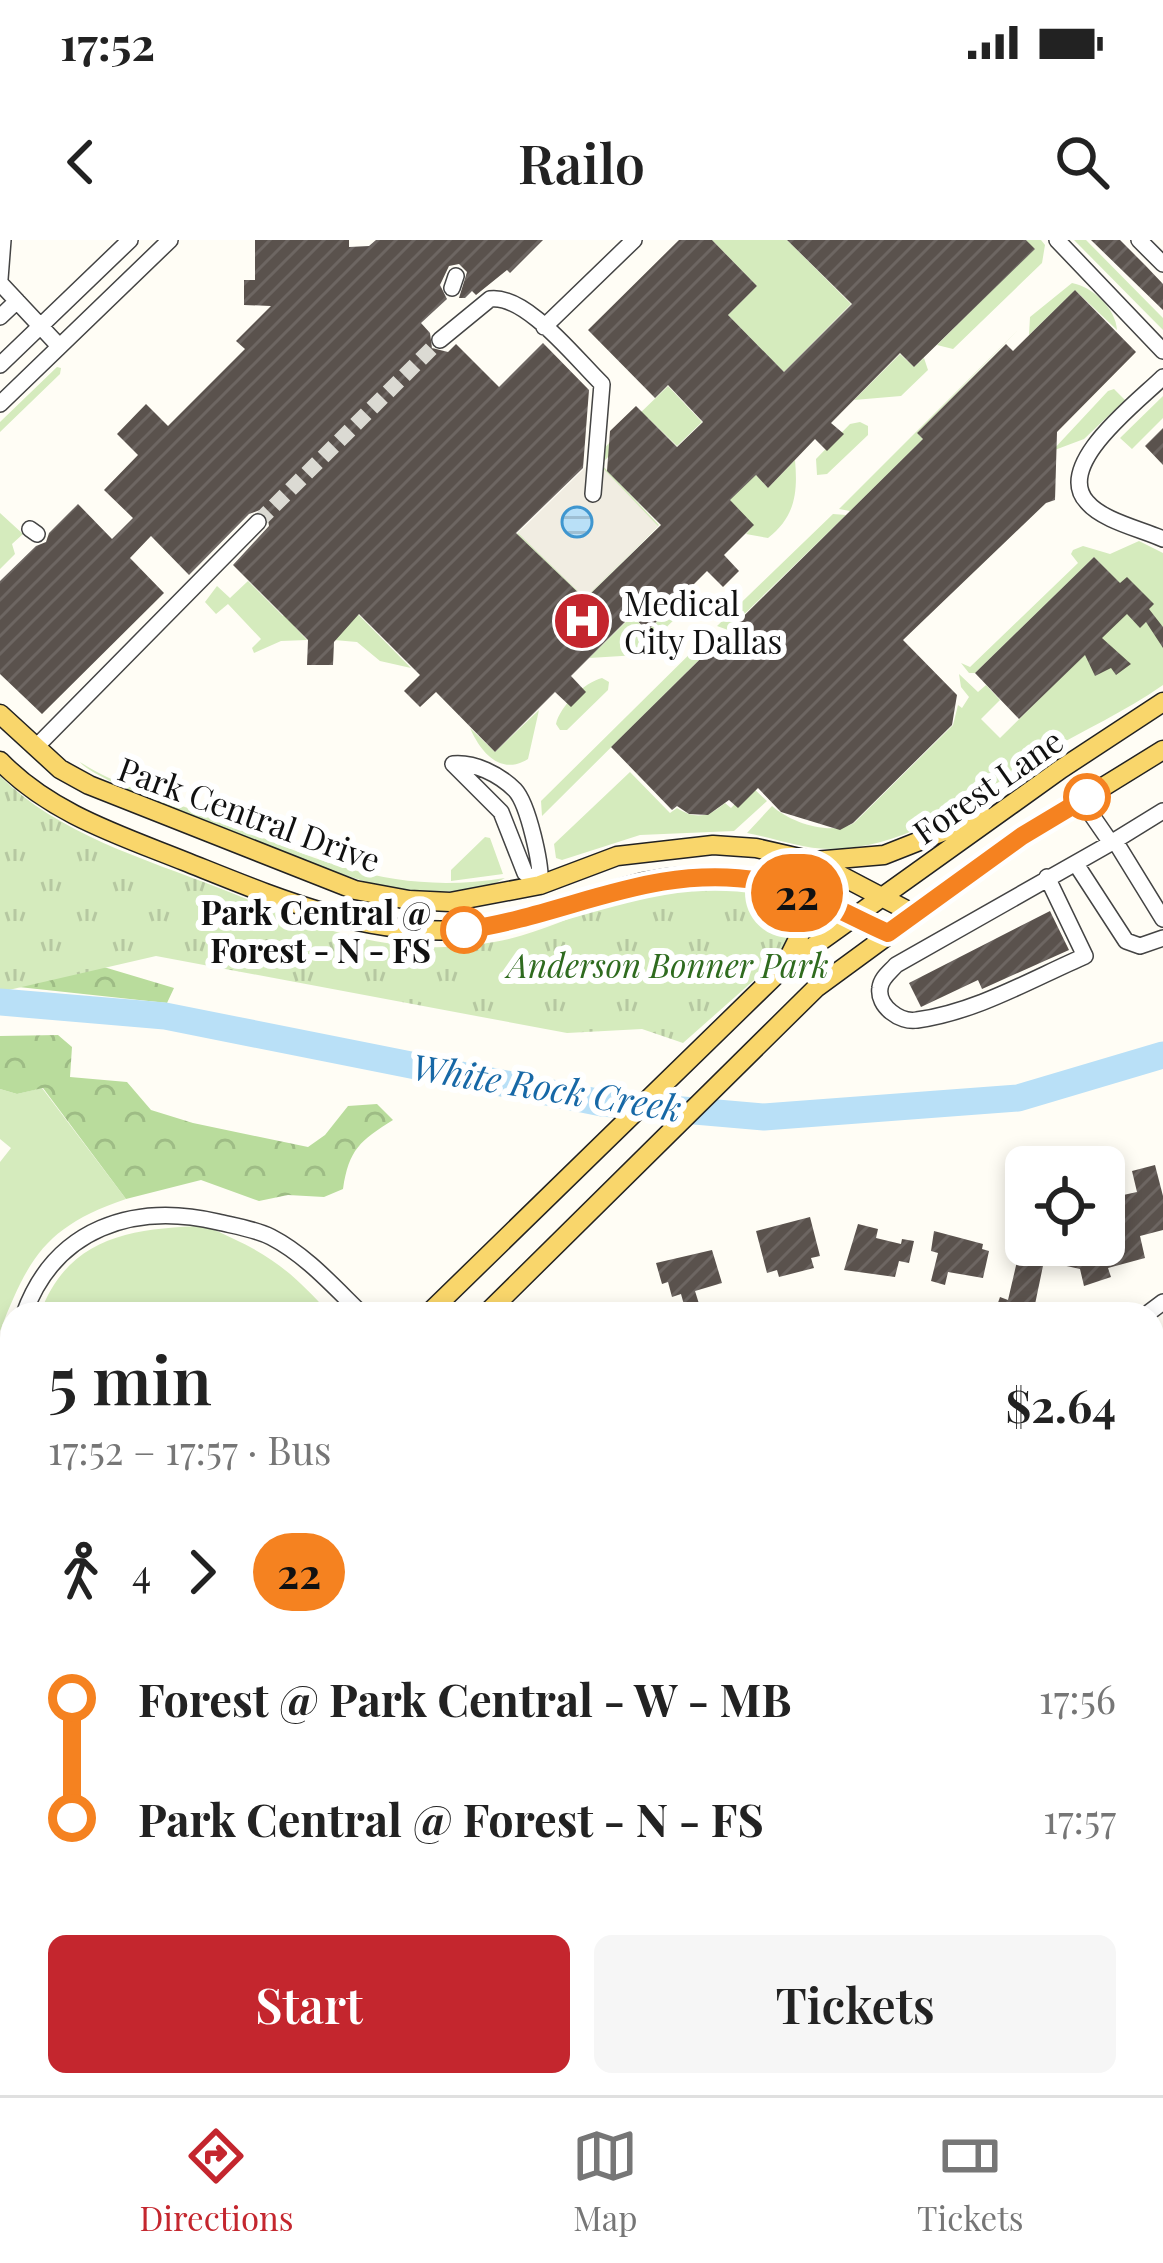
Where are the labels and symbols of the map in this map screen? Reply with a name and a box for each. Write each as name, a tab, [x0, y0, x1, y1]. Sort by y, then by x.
place label: Medical City Dallas	[624, 580, 782, 662]
hospital icon: Medical City Dallas	[551, 590, 613, 652]
street label: Forest Lane	[903, 717, 1071, 853]
street label: Park Central Drive	[113, 745, 387, 881]
unlabelled marker	[1065, 775, 1109, 819]
line badge: 22	[743, 854, 851, 932]
place label: Park Central @ Forest - N - FS	[201, 889, 431, 971]
marker: Park Central @ Forest - N - FS	[442, 908, 486, 952]
park label: Anderson Bonner Park	[504, 942, 829, 986]
water label: White Rock Creek	[409, 1041, 685, 1131]

